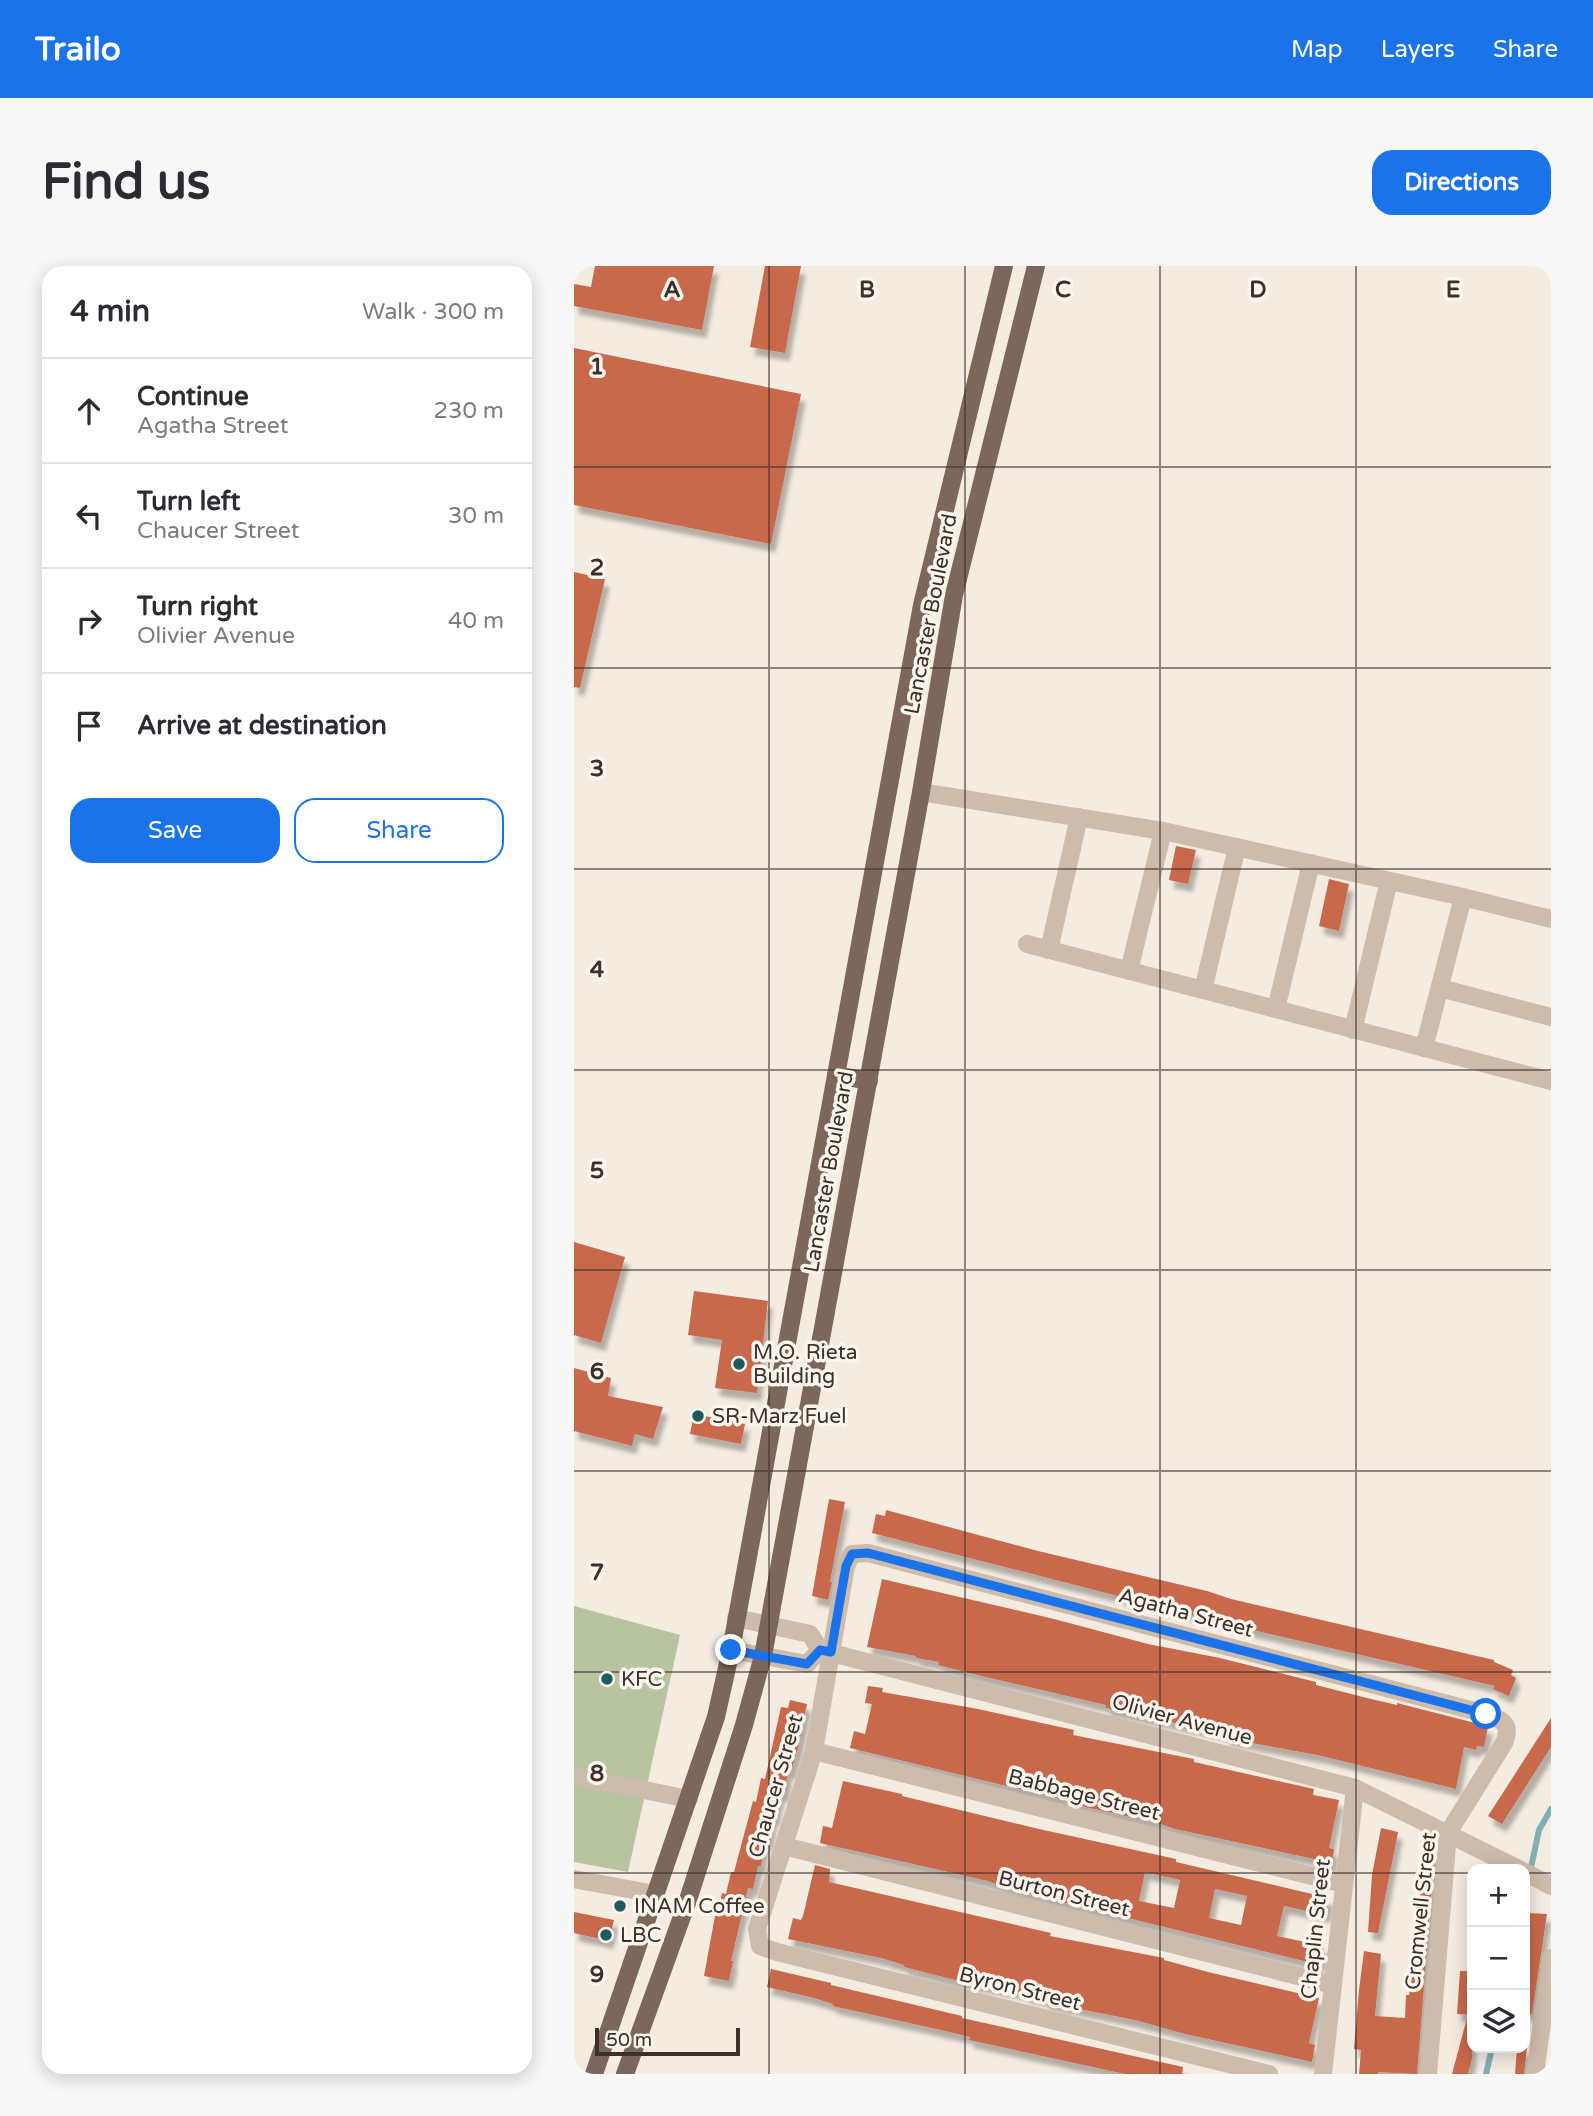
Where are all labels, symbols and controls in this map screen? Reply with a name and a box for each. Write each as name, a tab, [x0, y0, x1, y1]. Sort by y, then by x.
text: Trailo	[35, 30, 121, 69]
text: Map	[1291, 35, 1343, 64]
text: Layers	[1381, 35, 1455, 64]
text: Share	[1493, 35, 1558, 64]
button: Directions	[1372, 150, 1551, 215]
text: Find us	[42, 153, 210, 212]
text: A	[663, 276, 681, 304]
text: B	[859, 276, 875, 304]
text: C	[1055, 276, 1071, 304]
text: D	[1249, 276, 1267, 304]
text: E	[1446, 276, 1460, 304]
text: 4 min	[70, 293, 150, 330]
text: Walk · 300 m	[362, 298, 504, 326]
text: 1	[590, 353, 604, 381]
text: Continue	[137, 381, 249, 412]
icon: ahead	[70, 392, 108, 430]
text: 230 m	[434, 397, 504, 425]
text: Agatha Street	[137, 412, 288, 440]
text: Turn left	[137, 486, 240, 517]
icon: left	[70, 497, 108, 535]
text: 30 m	[448, 502, 504, 530]
street label: Lancaster Boulevard	[899, 512, 963, 716]
text: Chaucer Street	[137, 517, 300, 545]
text: 2	[590, 554, 604, 582]
text: Turn right	[137, 591, 258, 622]
icon: right	[70, 602, 108, 640]
text: 40 m	[448, 607, 504, 635]
text: Olivier Avenue	[137, 622, 295, 650]
icon: arrive	[70, 707, 108, 745]
text: Arrive at destination	[137, 710, 387, 741]
text: 3	[590, 755, 604, 783]
button: Save	[70, 798, 280, 863]
button: Share	[294, 798, 504, 863]
text: 4	[590, 956, 605, 984]
street label: Lancaster Boulevard	[799, 1070, 859, 1274]
text: 5	[590, 1157, 604, 1185]
place label: M.O. Rieta Building	[753, 1340, 858, 1389]
marker: M.O. Rieta Building	[731, 1356, 747, 1372]
text: 6	[590, 1358, 604, 1386]
place label: SR-Marz Fuel	[712, 1404, 846, 1429]
marker: SR-Marz Fuel	[690, 1408, 706, 1424]
text: 7	[590, 1559, 604, 1587]
street label: Agatha Street	[1116, 1583, 1256, 1643]
route end	[715, 1634, 746, 1665]
place label: KFC	[621, 1667, 662, 1692]
marker: KFC	[599, 1671, 615, 1687]
street label: Olivier Avenue	[1109, 1689, 1255, 1751]
route start	[1470, 1698, 1501, 1729]
street label: Chaucer Street	[744, 1711, 808, 1861]
text: 8	[590, 1760, 604, 1788]
street label: Babbage Street	[1006, 1764, 1162, 1826]
street label: Cromwell Street	[1400, 1831, 1442, 1991]
street label: Chaplin Street	[1296, 1857, 1336, 2001]
map controls	[1467, 1864, 1530, 2053]
button: +	[1467, 1864, 1530, 1927]
street label: Burton Street	[996, 1866, 1132, 1922]
place label: INAM Coffee	[634, 1894, 765, 1919]
marker: INAM Coffee	[612, 1898, 628, 1914]
place label: LBC	[620, 1923, 661, 1948]
marker: LBC	[598, 1927, 614, 1943]
button: −	[1467, 1927, 1530, 1990]
text: 9	[590, 1961, 604, 1989]
street label: Byron Street	[957, 1962, 1083, 2016]
button: layers	[1467, 1990, 1530, 2053]
scale bar	[595, 2025, 740, 2057]
text: 50 m	[606, 2029, 652, 2051]

